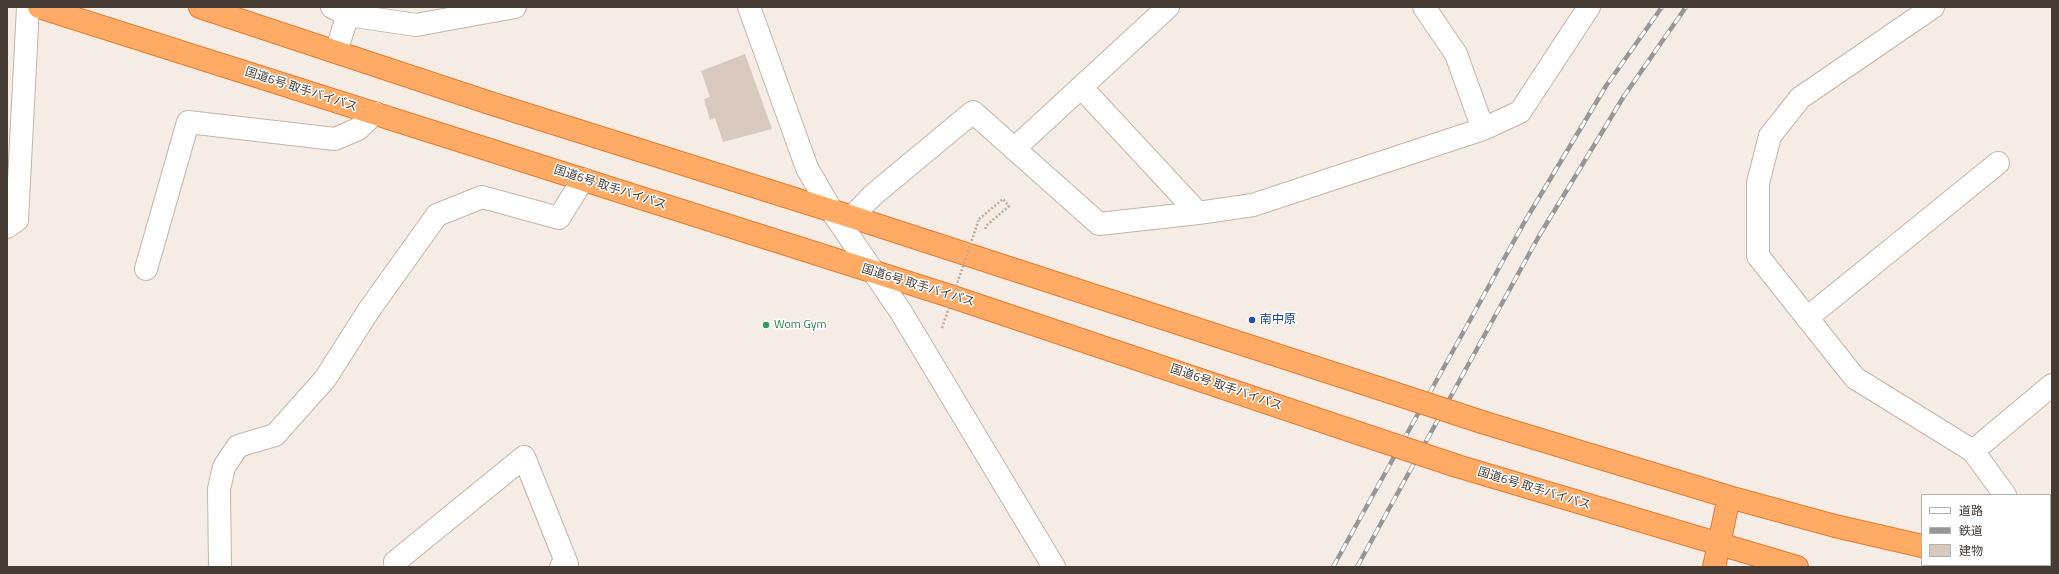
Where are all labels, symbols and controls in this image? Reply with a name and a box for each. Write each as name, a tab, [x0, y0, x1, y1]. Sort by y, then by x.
street label: 国道6号 取手バイパス	[243, 65, 359, 115]
street label: 国道6号 取手バイパス	[552, 163, 668, 213]
street label: 国道6号 取手バイパス	[860, 262, 976, 310]
place label: 南中原	[1260, 313, 1296, 327]
marker: 南中原	[1247, 315, 1257, 325]
place label: Wom Gym	[774, 318, 827, 332]
marker: Wom Gym	[761, 320, 771, 330]
street label: 国道6号 取手バイパス	[1168, 362, 1284, 414]
street label: 国道6号 取手バイパス	[1476, 465, 1592, 513]
legend	[1921, 494, 2051, 566]
text: 道路	[1959, 501, 1983, 520]
text: 鉄道	[1959, 521, 1983, 540]
text: 建物	[1959, 541, 1983, 560]

